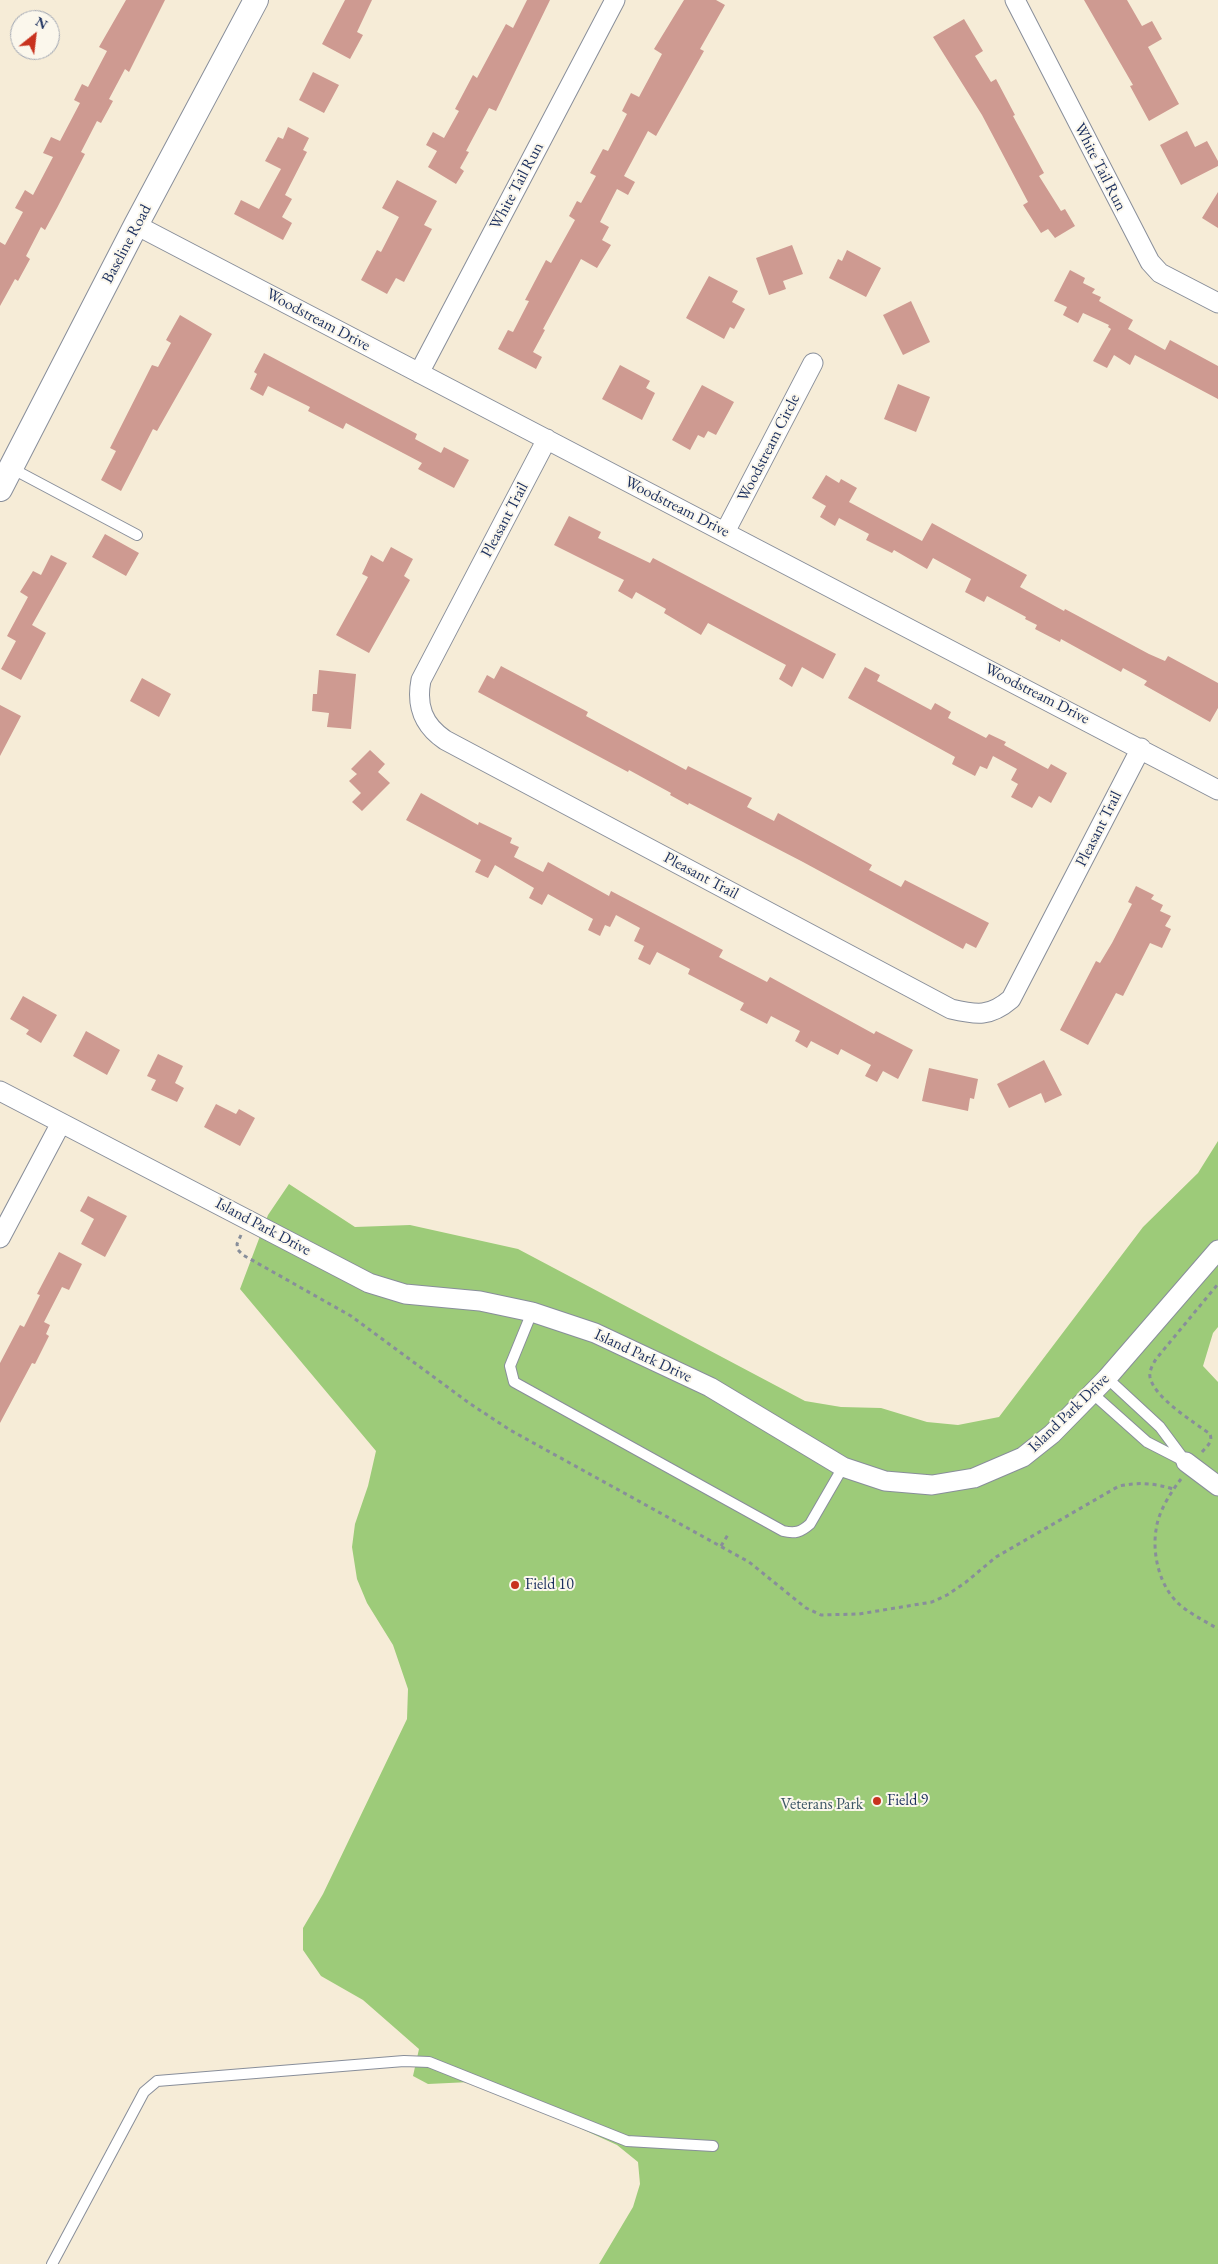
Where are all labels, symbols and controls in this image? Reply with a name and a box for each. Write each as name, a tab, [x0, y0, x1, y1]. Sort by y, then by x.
north arrow	[10, 10, 60, 60]
text: N	[32, 12, 51, 33]
street label: White Tail Run	[1070, 120, 1130, 214]
street label: White Tail Run	[486, 139, 548, 233]
street label: Baseline Road	[98, 201, 156, 287]
street label: Woodstream Drive	[263, 285, 373, 355]
street label: Woodstream Circle	[734, 391, 804, 505]
street label: Woodstream Drive	[621, 472, 733, 542]
street label: Pleasant Trail	[477, 479, 533, 561]
street label: Woodstream Drive	[981, 659, 1093, 729]
street label: Pleasant Trail	[1072, 788, 1126, 870]
street label: Pleasant Trail	[660, 848, 742, 904]
street label: Island Park Drive	[212, 1194, 314, 1260]
street label: Island Park Drive	[591, 1325, 695, 1387]
street label: Island Park Drive	[1024, 1370, 1114, 1456]
place label: Field 10	[525, 1575, 574, 1595]
marker: Field 10	[509, 1579, 521, 1591]
place label: Field 9	[887, 1791, 928, 1811]
park label: Veterans Park	[781, 1795, 863, 1815]
marker: Field 9	[871, 1795, 883, 1807]

